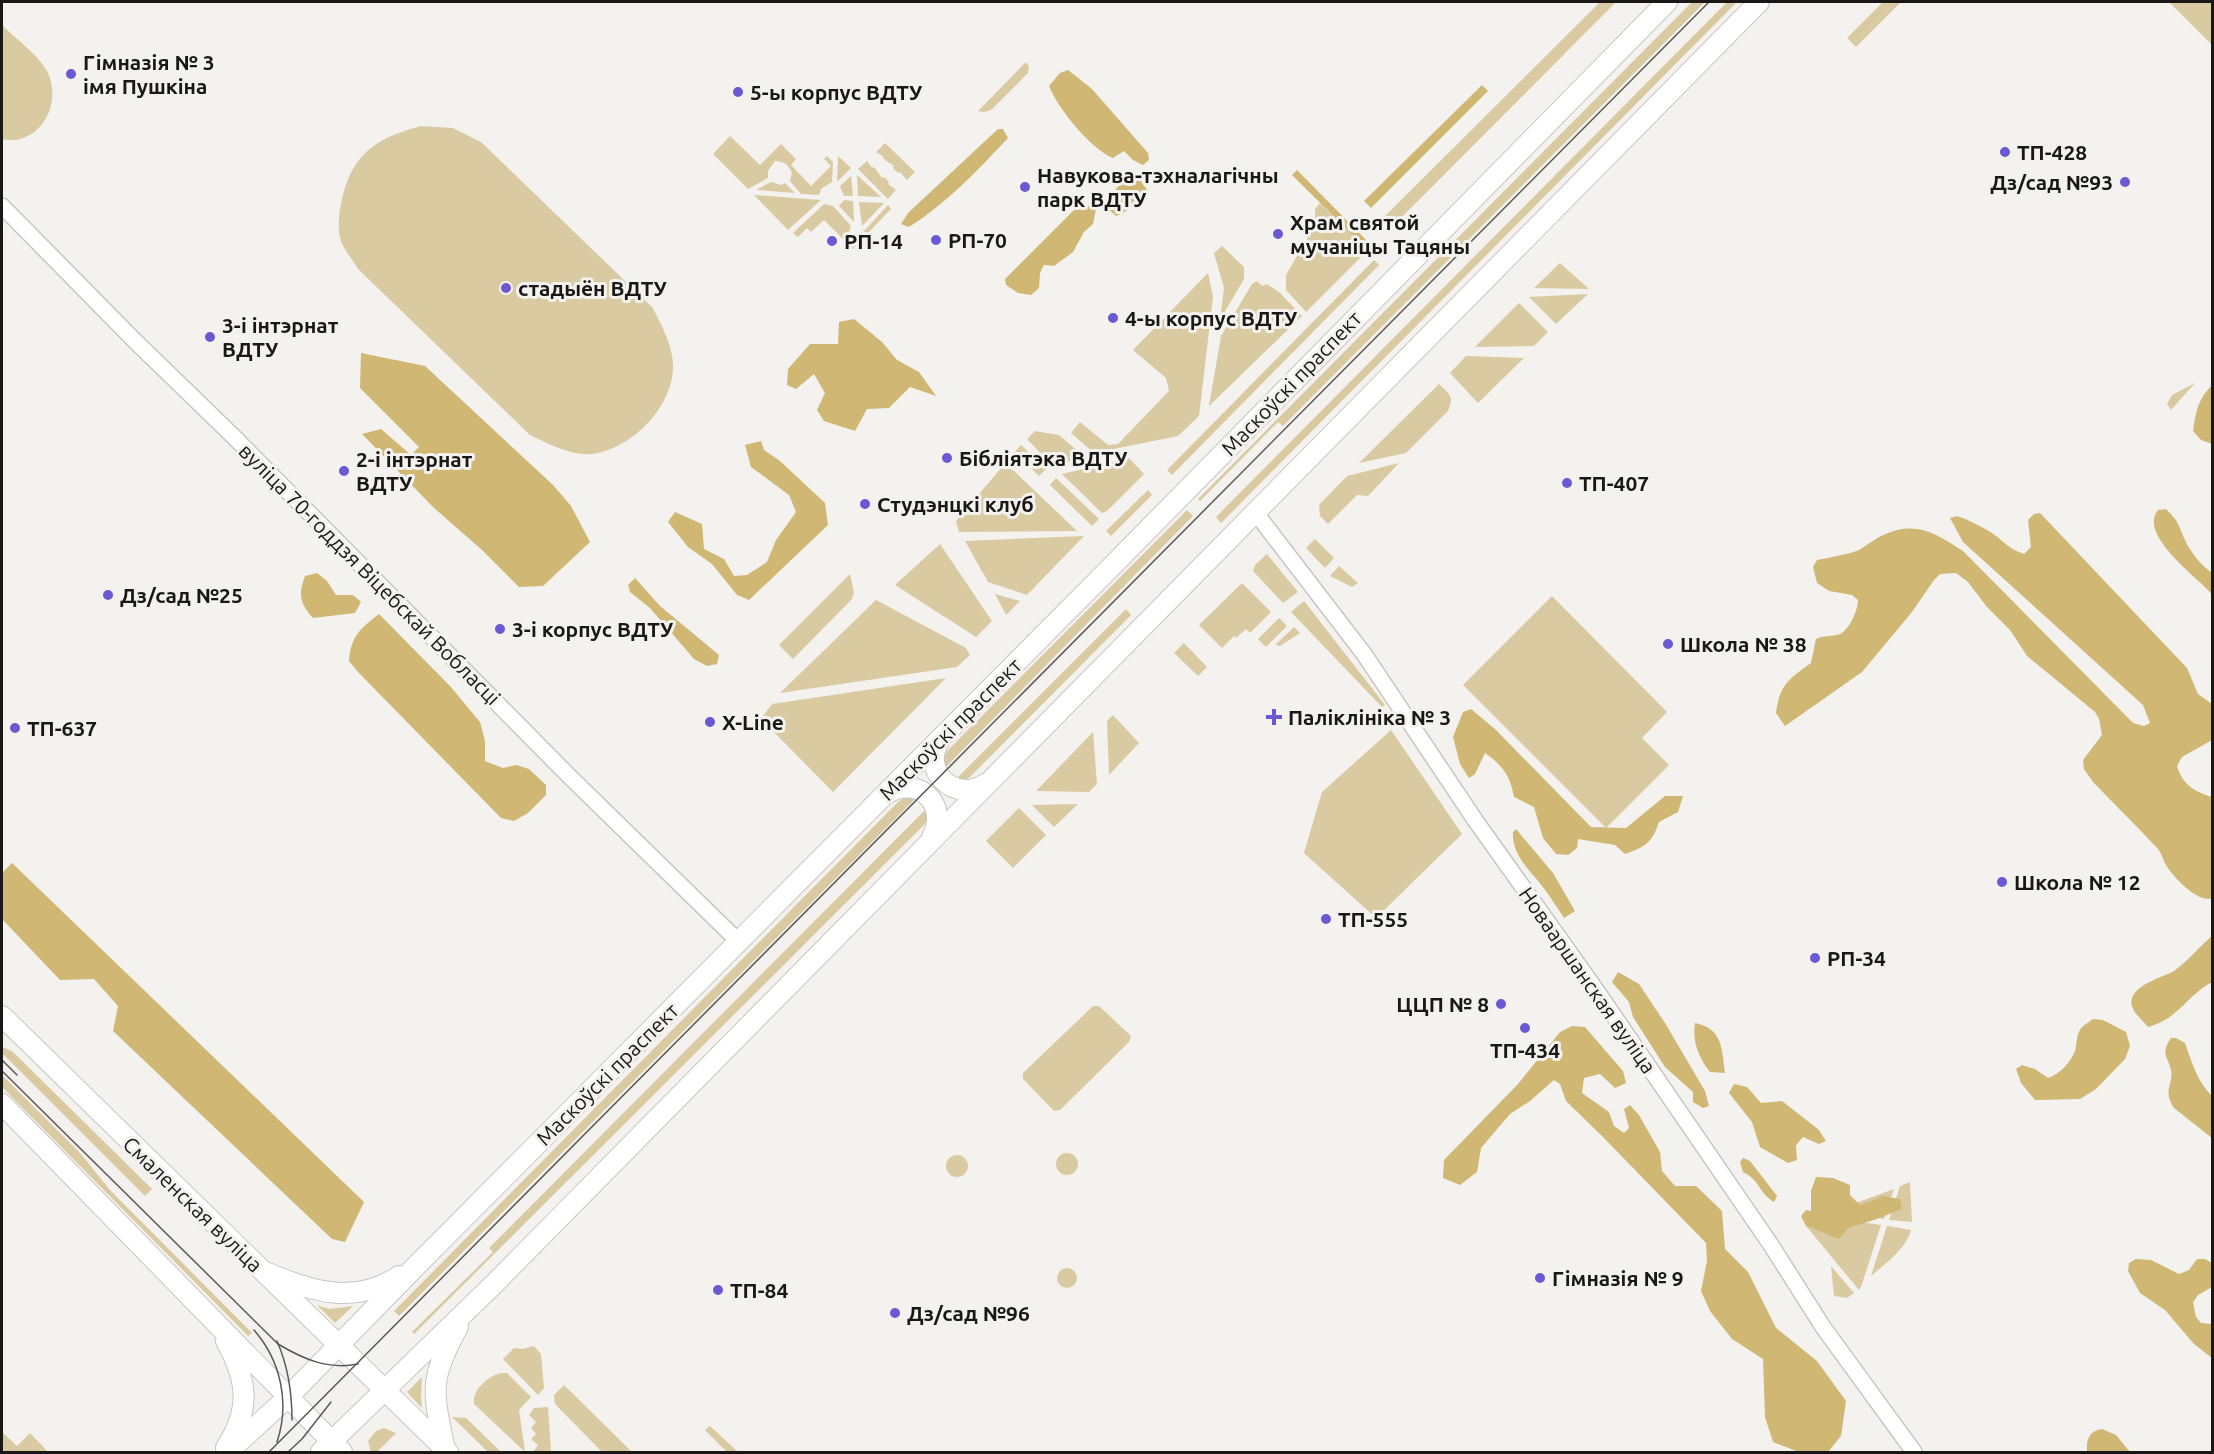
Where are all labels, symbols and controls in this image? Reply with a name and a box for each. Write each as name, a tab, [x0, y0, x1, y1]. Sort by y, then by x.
place label: Гімназія № 3 імя Пушкіна	[83, 50, 215, 98]
marker: Гімназія № 3 імя Пушкіна	[64, 67, 78, 81]
place label: 5-ы корпус ВДТУ	[750, 80, 923, 104]
marker: 5-ы корпус ВДТУ	[731, 85, 745, 99]
place label: ТП-428	[2017, 140, 2087, 164]
marker: ТП-428	[1998, 145, 2012, 159]
place label: Навукова-тэхналагічны парк ВДТУ	[1037, 163, 1279, 211]
place label: Дз/сад №93	[1990, 170, 2113, 194]
marker: Дз/сад №93	[2118, 175, 2132, 189]
marker: Навукова-тэхналагічны парк ВДТУ	[1018, 180, 1032, 194]
place label: Храм святой мучаніцы Тацяны	[1290, 210, 1470, 258]
marker: Храм святой мучаніцы Тацяны	[1271, 227, 1285, 241]
place label: РП-70	[948, 228, 1007, 252]
place label: РП-14	[844, 229, 903, 253]
marker: РП-70	[929, 233, 943, 247]
marker: РП-14	[825, 234, 839, 248]
place label: стадыён ВДТУ	[518, 276, 668, 300]
marker: стадыён ВДТУ	[499, 281, 513, 295]
place label: 4-ы корпус ВДТУ	[1125, 306, 1298, 330]
street label: Маскоўскі праспект	[1216, 306, 1366, 460]
marker: 4-ы корпус ВДТУ	[1106, 311, 1120, 325]
place label: 3-і інтэрнат ВДТУ	[222, 313, 339, 361]
marker: 3-і інтэрнат ВДТУ	[203, 330, 217, 344]
street label: вуліца 70-годдзя Віцебскай Вобласці	[234, 438, 506, 710]
place label: Бібліятэка ВДТУ	[959, 446, 1128, 470]
place label: 2-і інтэрнат ВДТУ	[356, 447, 473, 495]
marker: Бібліятэка ВДТУ	[940, 451, 954, 465]
marker: 2-і інтэрнат ВДТУ	[337, 464, 351, 478]
place label: ТП-407	[1579, 471, 1649, 495]
marker: ТП-407	[1560, 476, 1574, 490]
place label: Студэнцкі клуб	[877, 492, 1034, 516]
marker: Студэнцкі клуб	[858, 497, 872, 511]
place label: Дз/сад №25	[120, 583, 243, 607]
marker: Дз/сад №25	[101, 588, 115, 602]
place label: 3-і корпус ВДТУ	[512, 617, 674, 641]
marker: 3-і корпус ВДТУ	[493, 622, 507, 636]
place label: Школа № 38	[1680, 632, 1807, 656]
marker: Школа № 38	[1661, 637, 1675, 651]
street label: Маскоўскі праспект	[874, 653, 1026, 805]
place label: Паліклініка № 3	[1288, 705, 1451, 729]
marker: Паліклініка № 3	[1265, 708, 1283, 726]
place label: X-Line	[722, 710, 784, 734]
marker: X-Line	[703, 715, 717, 729]
place label: ТП-637	[27, 716, 97, 740]
marker: ТП-637	[8, 721, 22, 735]
place label: Школа № 12	[2014, 870, 2141, 894]
marker: Школа № 12	[1995, 875, 2009, 889]
street label: Новааршанская вуліца	[1515, 882, 1661, 1078]
place label: ТП-555	[1338, 907, 1408, 931]
marker: ТП-555	[1319, 912, 1333, 926]
place label: РП-34	[1827, 946, 1886, 970]
marker: РП-34	[1808, 951, 1822, 965]
place label: ЦЦП № 8	[1396, 992, 1489, 1016]
marker: ЦЦП № 8	[1494, 997, 1508, 1011]
street label: Маскоўскі праспект	[531, 998, 683, 1150]
marker: ТП-434	[1518, 1021, 1532, 1035]
place label: ТП-434	[1490, 1038, 1560, 1062]
street label: Смаленская вуліца	[118, 1131, 268, 1277]
place label: Гімназія № 9	[1552, 1266, 1684, 1290]
marker: Гімназія № 9	[1533, 1271, 1547, 1285]
place label: ТП-84	[730, 1278, 788, 1302]
marker: ТП-84	[711, 1283, 725, 1297]
place label: Дз/сад №96	[907, 1301, 1030, 1325]
marker: Дз/сад №96	[888, 1306, 902, 1320]

